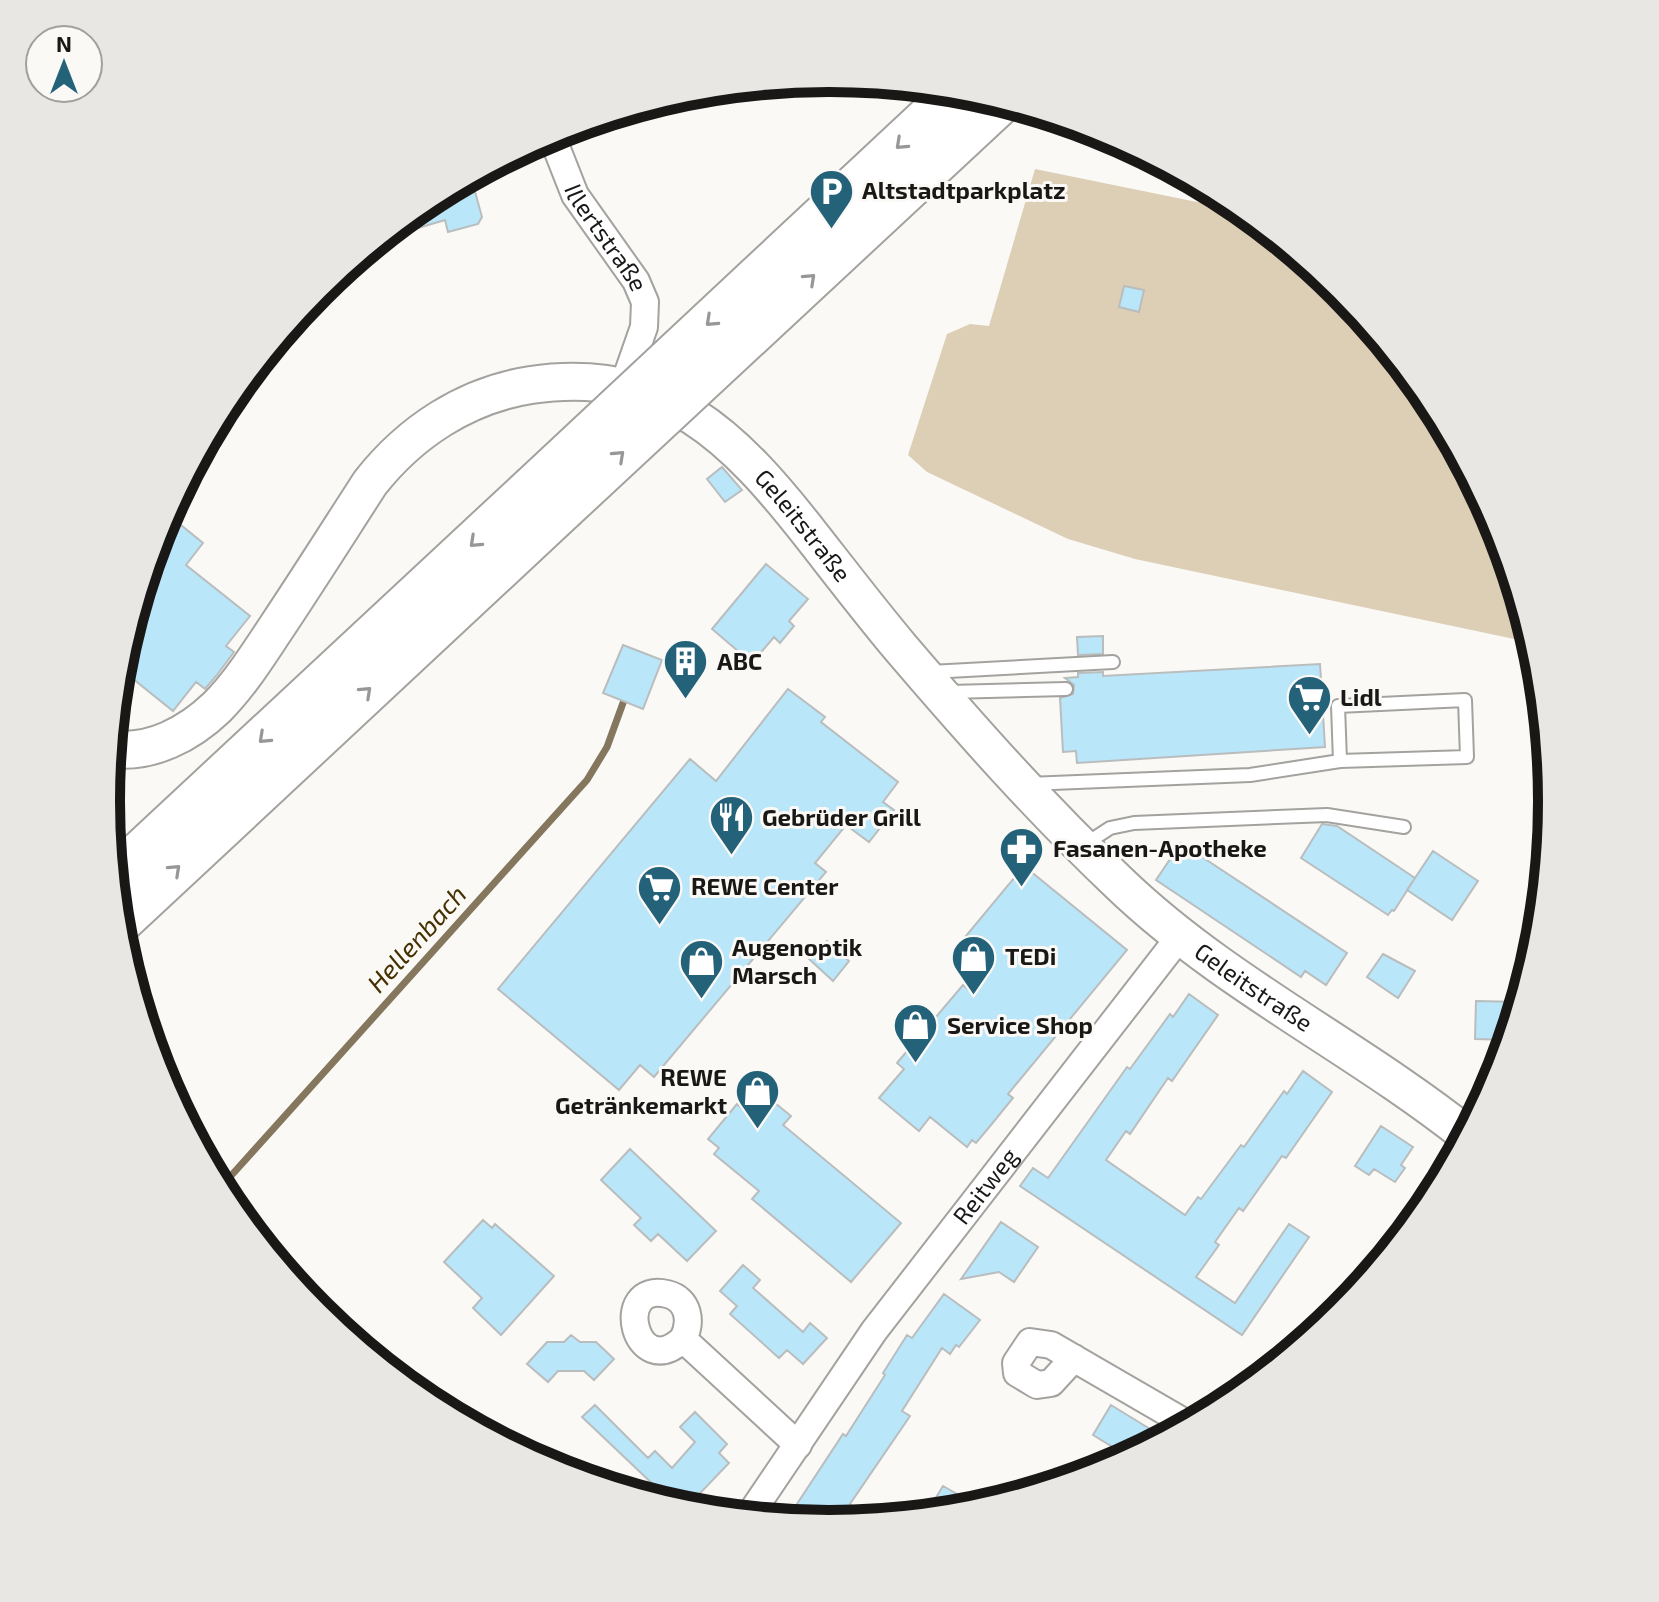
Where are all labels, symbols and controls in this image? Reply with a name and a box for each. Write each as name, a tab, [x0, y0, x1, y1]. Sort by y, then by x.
north arrow	[24, 24, 104, 104]
text: N	[56, 30, 72, 56]
one-way arrow	[896, 135, 911, 149]
parking icon: Altstadtparkplatz	[807, 167, 855, 230]
place label: Altstadtparkplatz	[862, 175, 1066, 204]
street label: Illertstraße	[559, 180, 655, 295]
one-way arrow	[801, 273, 815, 288]
one-way arrow	[706, 312, 721, 326]
one-way arrow	[610, 451, 625, 465]
street label: Geleitstraße	[750, 463, 858, 587]
one-way arrow	[470, 533, 484, 547]
building icon: ABC	[662, 638, 710, 701]
place label: ABC	[717, 646, 762, 675]
supermarket icon: Lidl	[1285, 674, 1333, 737]
place label: Lidl	[1340, 682, 1382, 711]
one-way arrow	[356, 688, 371, 702]
one-way arrow	[259, 729, 274, 743]
restaurant icon: Gebrüder Grill	[707, 794, 755, 857]
place label: Gebrüder Grill	[762, 802, 921, 831]
pharmacy icon: Fasanen-Apotheke	[998, 825, 1046, 888]
place label: Fasanen-Apotheke	[1053, 833, 1267, 862]
supermarket icon: REWE Center	[636, 863, 684, 926]
one-way arrow	[166, 865, 181, 879]
place label: REWE Center	[691, 871, 839, 900]
water label: Hellenbach	[360, 878, 472, 998]
place label: Augenoptik Marsch	[732, 932, 863, 989]
shop icon: TEDi	[950, 933, 998, 996]
street label: Geleitstraße	[1189, 936, 1318, 1037]
shop icon: Augenoptik Marsch	[677, 938, 725, 1001]
place label: TEDi	[1005, 941, 1056, 970]
shop icon: Service Shop	[892, 1002, 940, 1065]
place label: Service Shop	[947, 1010, 1093, 1039]
place label: REWE Getränkemarkt	[555, 1062, 727, 1119]
shop icon: REWE Getränkemarkt	[734, 1068, 782, 1131]
street label: Reitweg	[946, 1142, 1023, 1230]

